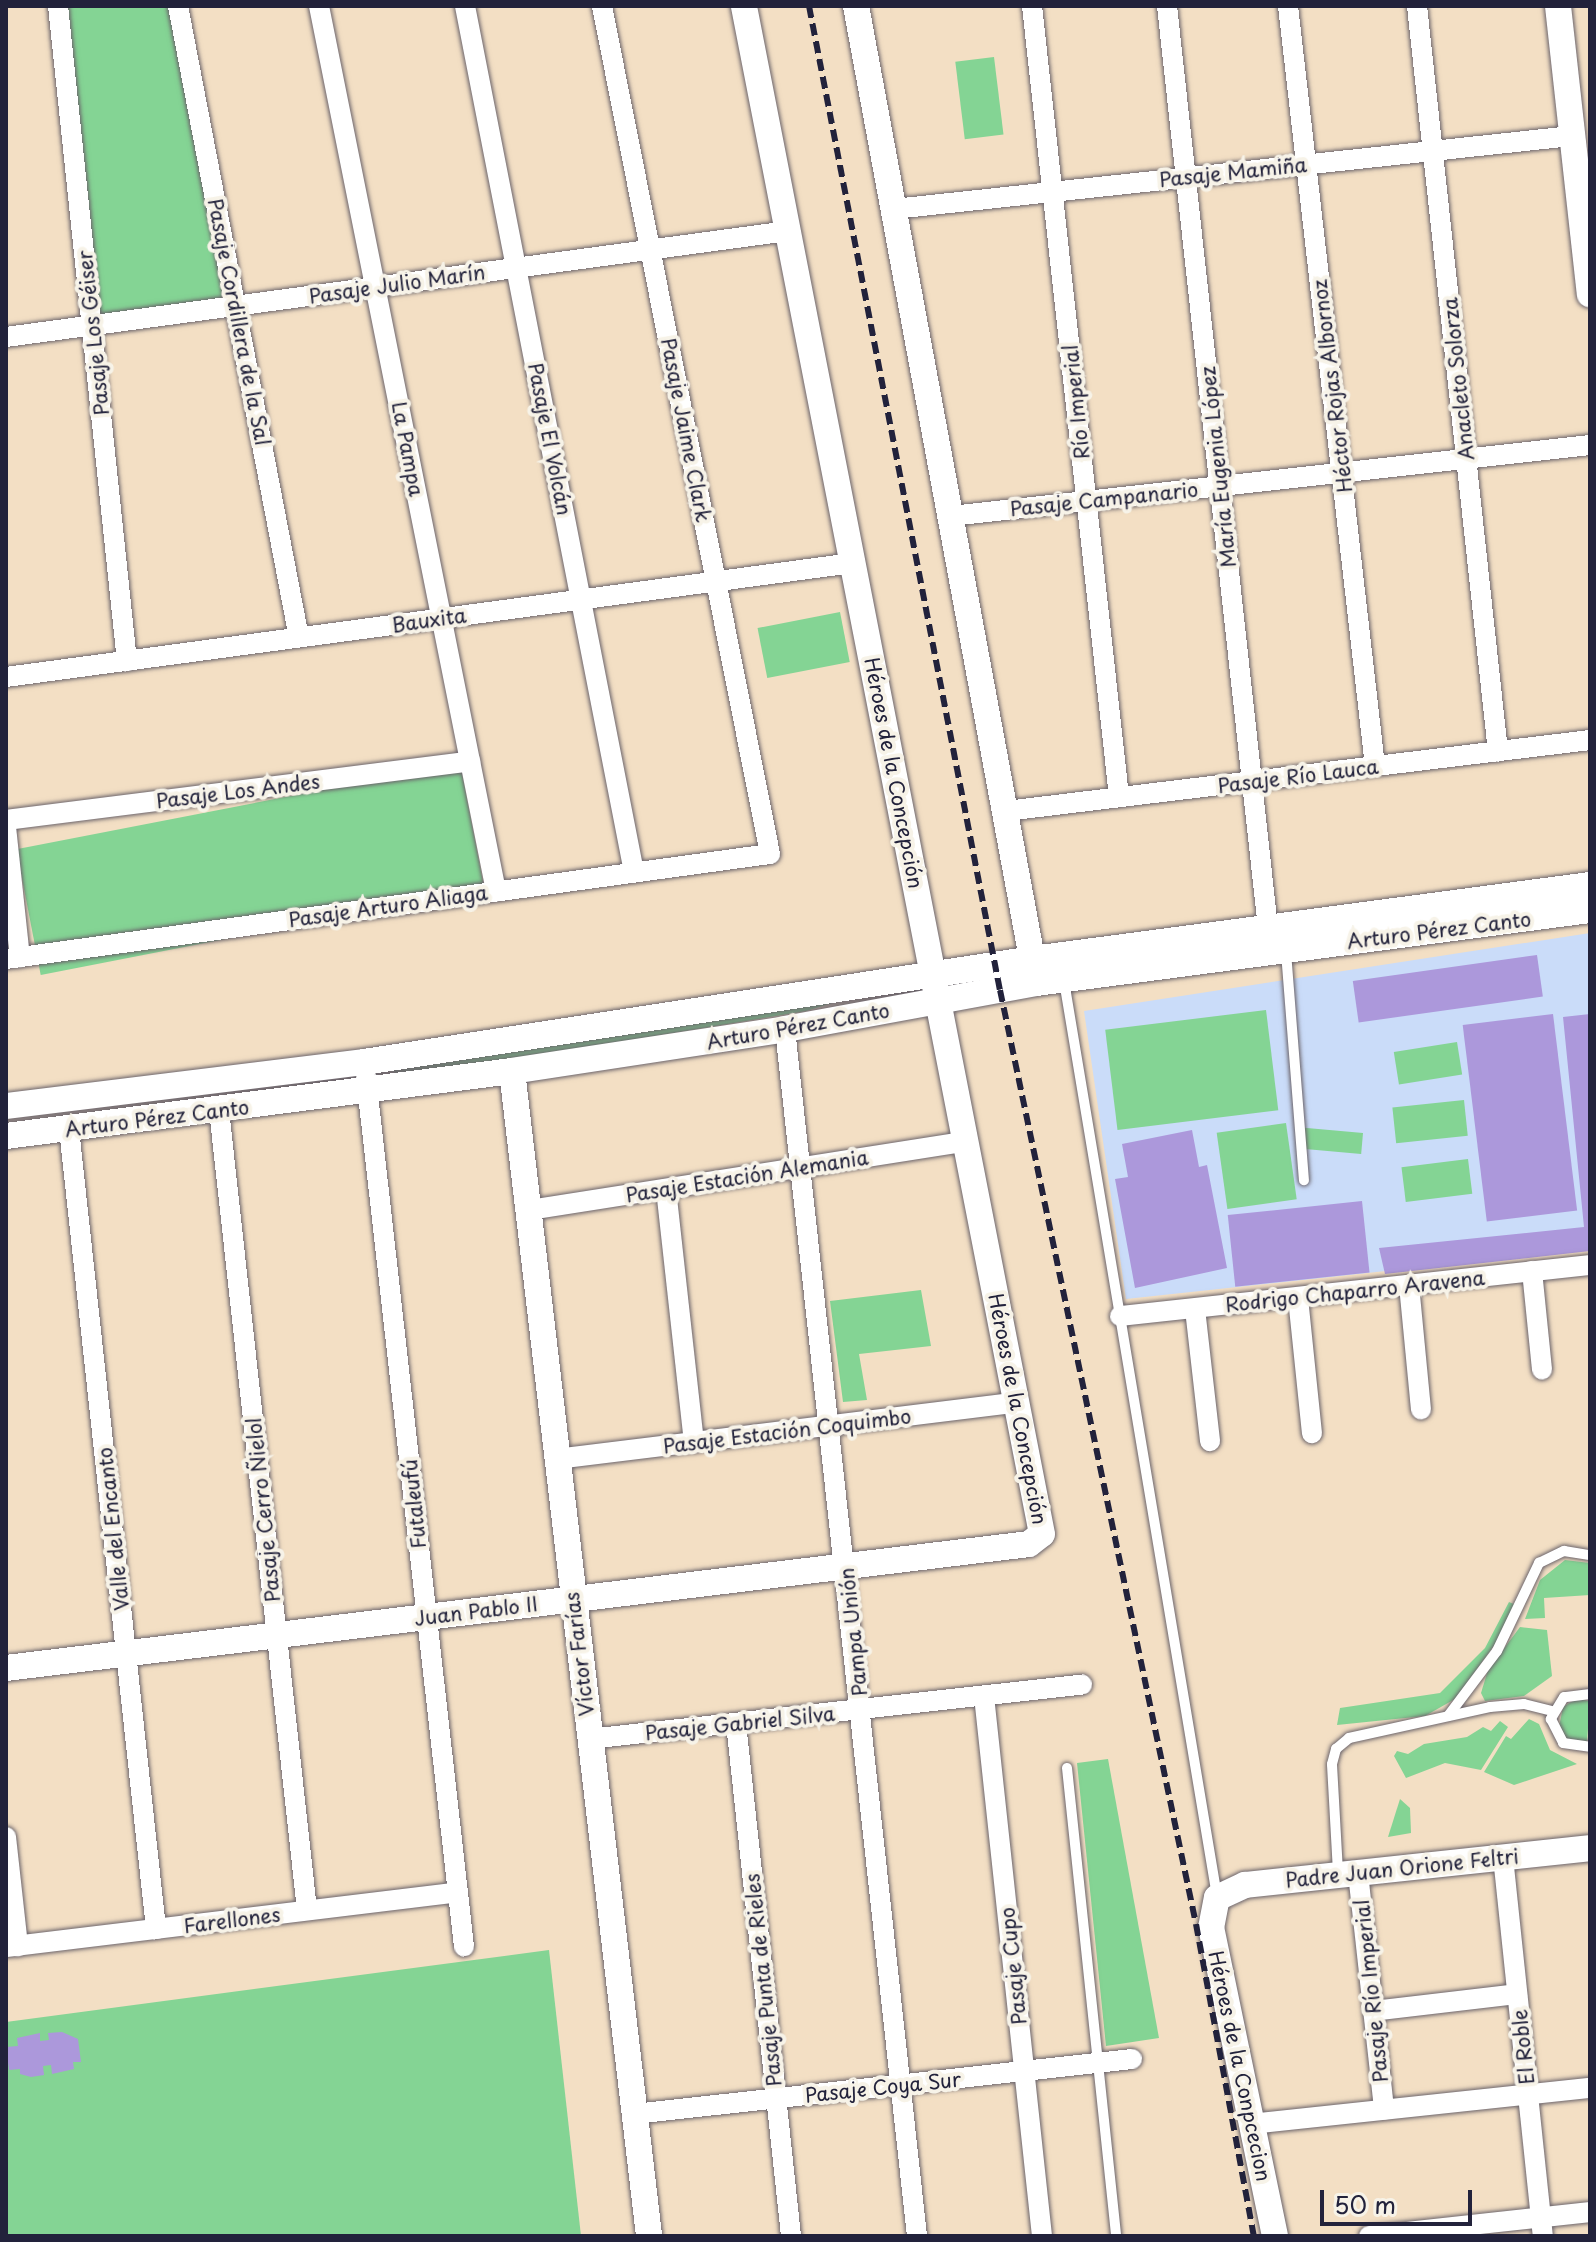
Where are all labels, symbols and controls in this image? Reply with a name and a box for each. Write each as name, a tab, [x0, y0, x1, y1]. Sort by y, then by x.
street label: Pasaje Mamiña	[1158, 152, 1308, 192]
street label: Pasaje Cordillera de la Sal	[203, 195, 275, 449]
street label: Pasaje Los Géiser	[72, 248, 114, 418]
street label: Pasaje Julio Marín	[307, 260, 487, 308]
street label: Héctor Rojas Albornoz	[1307, 277, 1357, 495]
street label: Anacleto Solorza	[1437, 296, 1479, 462]
street label: Pasaje Jaime Clark	[656, 336, 716, 524]
street label: Río Imperial	[1058, 342, 1094, 462]
street label: Pasaje El Volcán	[523, 360, 577, 518]
street label: María Eugenia López	[1196, 365, 1240, 569]
street label: La Pampa	[387, 399, 429, 499]
street label: Pasaje Campanario	[1009, 477, 1199, 521]
street label: Bauxita	[390, 603, 468, 637]
street label: Héroes de la Concepción	[860, 655, 928, 891]
street label: Pasaje Río Lauca	[1216, 754, 1380, 798]
street label: Pasaje Los Andes	[155, 769, 321, 813]
street label: Pasaje Arturo Aliaga	[286, 880, 490, 932]
street label: Arturo Pérez Canto	[1345, 907, 1533, 953]
street label: Arturo Pérez Canto	[704, 998, 892, 1054]
street label: Arturo Pérez Canto	[63, 1095, 251, 1141]
street label: Pasaje Estación Alemania	[623, 1145, 871, 1207]
street label: Rodrigo Chaparro Aravena	[1224, 1265, 1486, 1317]
street label: Héroes de la Concepción	[984, 1291, 1052, 1527]
street label: Pasaje Estación Coquimbo	[661, 1404, 913, 1458]
street label: Pasaje Cerro Ñielol	[241, 1417, 285, 1603]
street label: Valle del Encanto	[92, 1446, 134, 1612]
street label: Futaleufú	[397, 1458, 431, 1550]
street label: Pampa Unión	[834, 1566, 872, 1698]
street label: Víctor Farías	[559, 1590, 599, 1718]
street label: Juan Pablo II	[413, 1592, 539, 1630]
street label: Pasaje Gabriel Silva	[643, 1701, 837, 1745]
street label: Padre Juan Orione Feltri	[1283, 1844, 1521, 1892]
street label: Pasaje Punta de Rieles	[740, 1871, 786, 2089]
street label: Pasaje Río Imperial	[1349, 1897, 1393, 2085]
street label: Farellones	[182, 1902, 282, 1938]
street label: Pasaje Cupo	[995, 1906, 1031, 2026]
street label: Héroes de la Conpcecion	[1204, 1949, 1276, 2183]
street label: El Roble	[1507, 2008, 1539, 2086]
street label: Pasaje Coya Sur	[803, 2067, 963, 2107]
scale bar	[1324, 2174, 1476, 2224]
text: 50 m	[1334, 2186, 1396, 2222]

